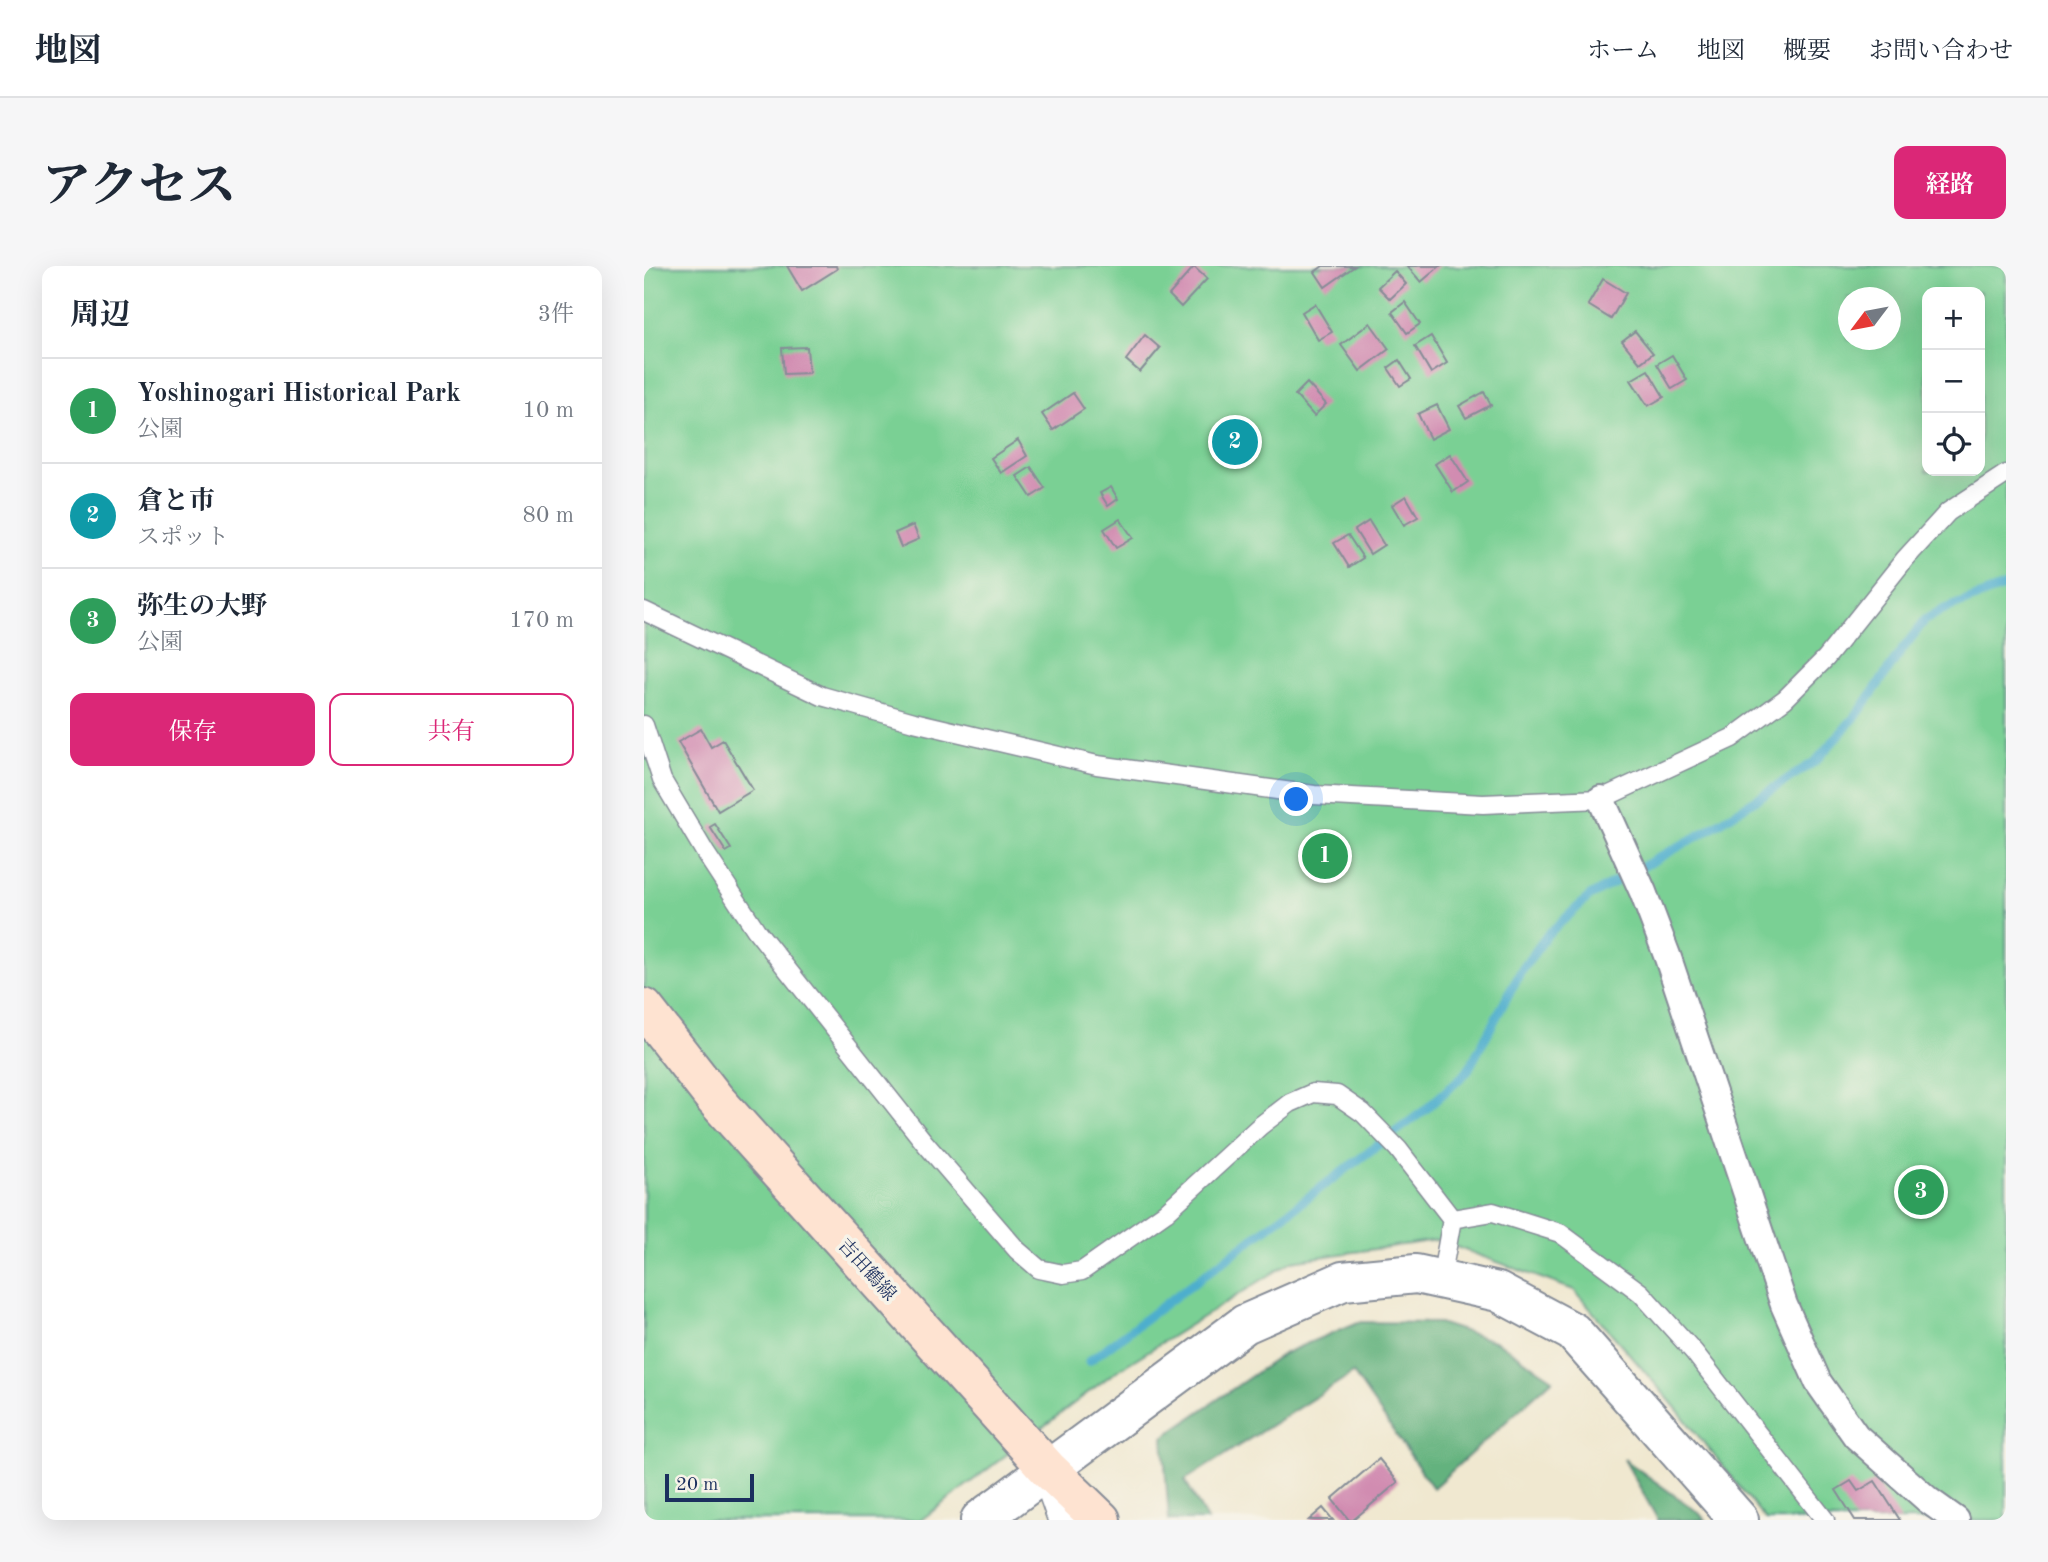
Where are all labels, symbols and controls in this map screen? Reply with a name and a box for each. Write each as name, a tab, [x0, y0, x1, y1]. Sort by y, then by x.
text: 地図	[35, 36, 101, 69]
text: ホーム	[1587, 40, 1659, 64]
text: 地図	[1697, 40, 1745, 64]
text: 概要	[1783, 40, 1831, 64]
text: お問い合わせ	[1869, 40, 2013, 64]
button: 経路	[1894, 146, 2006, 219]
text: アクセス	[42, 164, 237, 213]
north arrow	[1838, 287, 1901, 350]
map controls	[1922, 287, 1985, 476]
button: +	[1922, 287, 1985, 350]
text: 周辺	[70, 301, 130, 331]
text: 3件	[538, 303, 574, 326]
button: −	[1922, 350, 1985, 413]
text: Yoshinogari Historical Park	[137, 381, 461, 407]
text: 1	[86, 399, 100, 422]
text: 10 m	[523, 399, 574, 422]
button: locate	[1922, 413, 1985, 476]
pin: 2	[1212, 416, 1258, 468]
text: 公園	[137, 418, 183, 441]
text: 倉と市	[137, 489, 215, 515]
text: 2	[86, 504, 100, 527]
text: 80 m	[523, 504, 574, 527]
text: スポット	[137, 526, 229, 549]
text: 弥生の大野	[137, 594, 267, 620]
text: 3	[86, 609, 100, 632]
text: 170 m	[509, 609, 574, 632]
text: 公園	[137, 631, 183, 654]
button: 保存	[70, 693, 315, 766]
button: 共有	[329, 693, 574, 766]
your location	[1279, 782, 1313, 816]
pin: 1	[1302, 830, 1348, 882]
pin: 3	[1898, 1166, 1944, 1218]
street label: 吉田鶴線	[834, 1235, 900, 1305]
scale bar	[665, 1471, 754, 1503]
text: 20 m	[676, 1476, 718, 1495]

